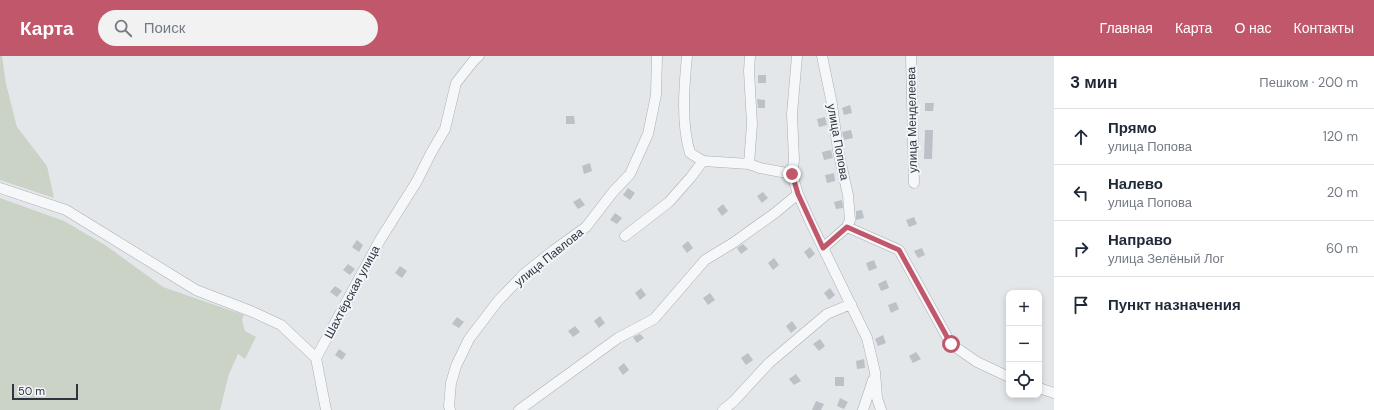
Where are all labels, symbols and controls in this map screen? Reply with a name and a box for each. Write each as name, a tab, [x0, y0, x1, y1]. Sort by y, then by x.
search box	[98, 10, 378, 46]
text: Карта	[20, 16, 74, 41]
icon: search	[112, 17, 134, 39]
text: Поиск	[144, 18, 185, 38]
text: Главная	[1100, 19, 1153, 37]
text: Карта	[1175, 19, 1212, 37]
text: О нас	[1234, 19, 1272, 37]
text: Контакты	[1294, 19, 1354, 37]
street label: улица Менделеева	[903, 66, 921, 173]
text: 3 мин	[1070, 71, 1118, 93]
text: Пешком · 200 m	[1259, 74, 1358, 91]
street label: улица Попова	[823, 102, 853, 182]
text: Прямо	[1108, 118, 1157, 138]
icon: ahead	[1070, 126, 1092, 148]
text: 120 m	[1323, 128, 1358, 145]
text: улица Попова	[1108, 138, 1192, 155]
route end	[783, 165, 801, 183]
text: Налево	[1108, 174, 1163, 194]
icon: left	[1070, 182, 1092, 204]
text: 20 m	[1327, 184, 1358, 201]
text: улица Попова	[1108, 194, 1192, 211]
street label: улица Павлова	[511, 224, 587, 290]
text: Направо	[1108, 230, 1172, 250]
icon: right	[1070, 238, 1092, 260]
text: 60 m	[1326, 240, 1358, 257]
street label: Шахтёрская улица	[321, 242, 383, 341]
text: улица Зелёный Лог	[1108, 250, 1224, 267]
map controls	[1006, 290, 1042, 398]
button: +	[1006, 290, 1042, 326]
icon: arrive	[1070, 294, 1092, 316]
text: Пункт назначения	[1108, 295, 1241, 315]
button: −	[1006, 326, 1042, 362]
route start	[942, 335, 960, 353]
button: locate	[1006, 362, 1042, 398]
scale bar	[12, 382, 78, 401]
text: 50 m	[18, 384, 45, 398]

